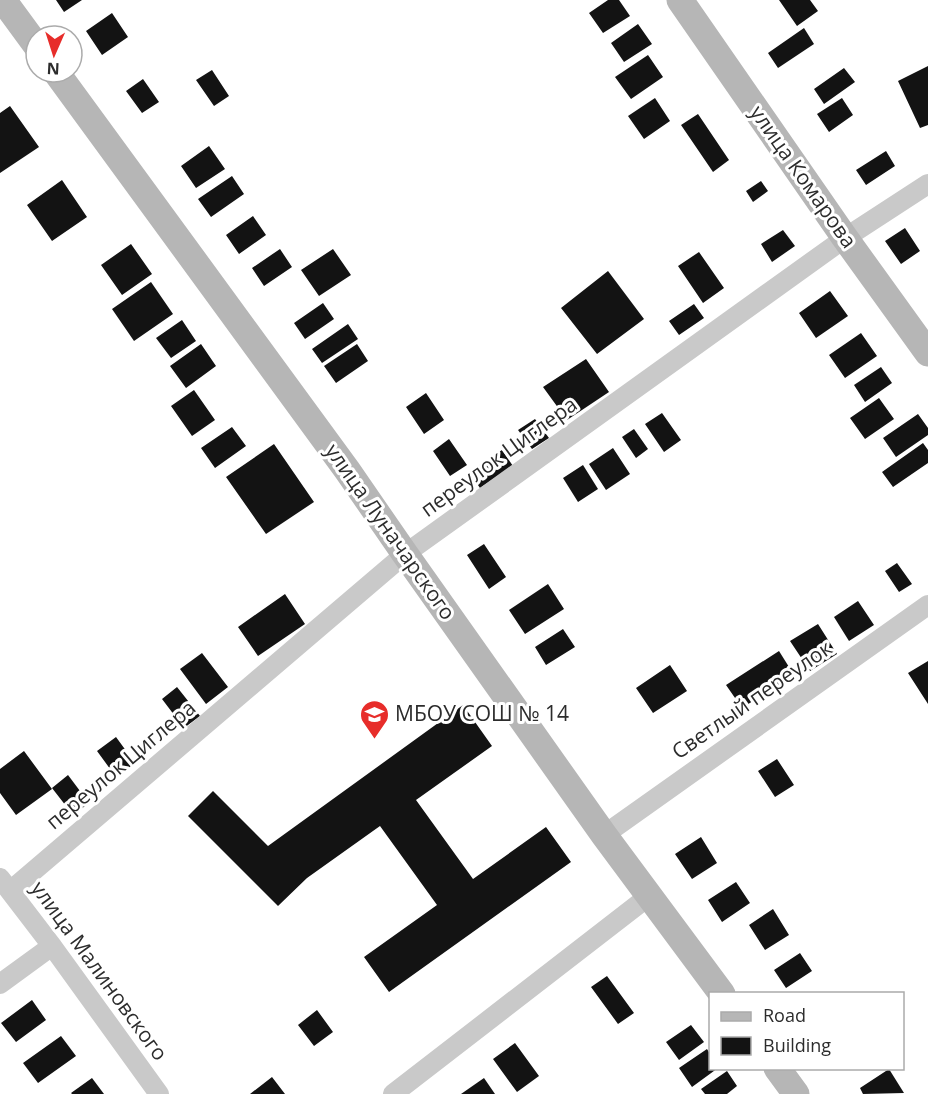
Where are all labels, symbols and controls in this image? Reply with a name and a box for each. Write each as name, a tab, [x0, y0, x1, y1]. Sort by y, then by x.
north arrow	[24, 24, 84, 84]
text: N	[46, 58, 60, 80]
street label: улица Комарова	[744, 100, 863, 253]
street label: переулок Циглера	[414, 390, 582, 523]
street label: улица Луначарского	[319, 438, 462, 625]
street label: Светлый переулок	[666, 633, 837, 765]
street label: переулок Циглера	[40, 693, 201, 835]
school or university icon: МБОУ СОШ № 14	[358, 698, 390, 740]
place label: МБОУ СОШ № 14	[395, 699, 569, 727]
street label: улица Малиновского	[25, 875, 174, 1066]
legend	[709, 992, 904, 1070]
text: Road	[763, 1003, 806, 1027]
text: Building	[763, 1033, 831, 1057]

